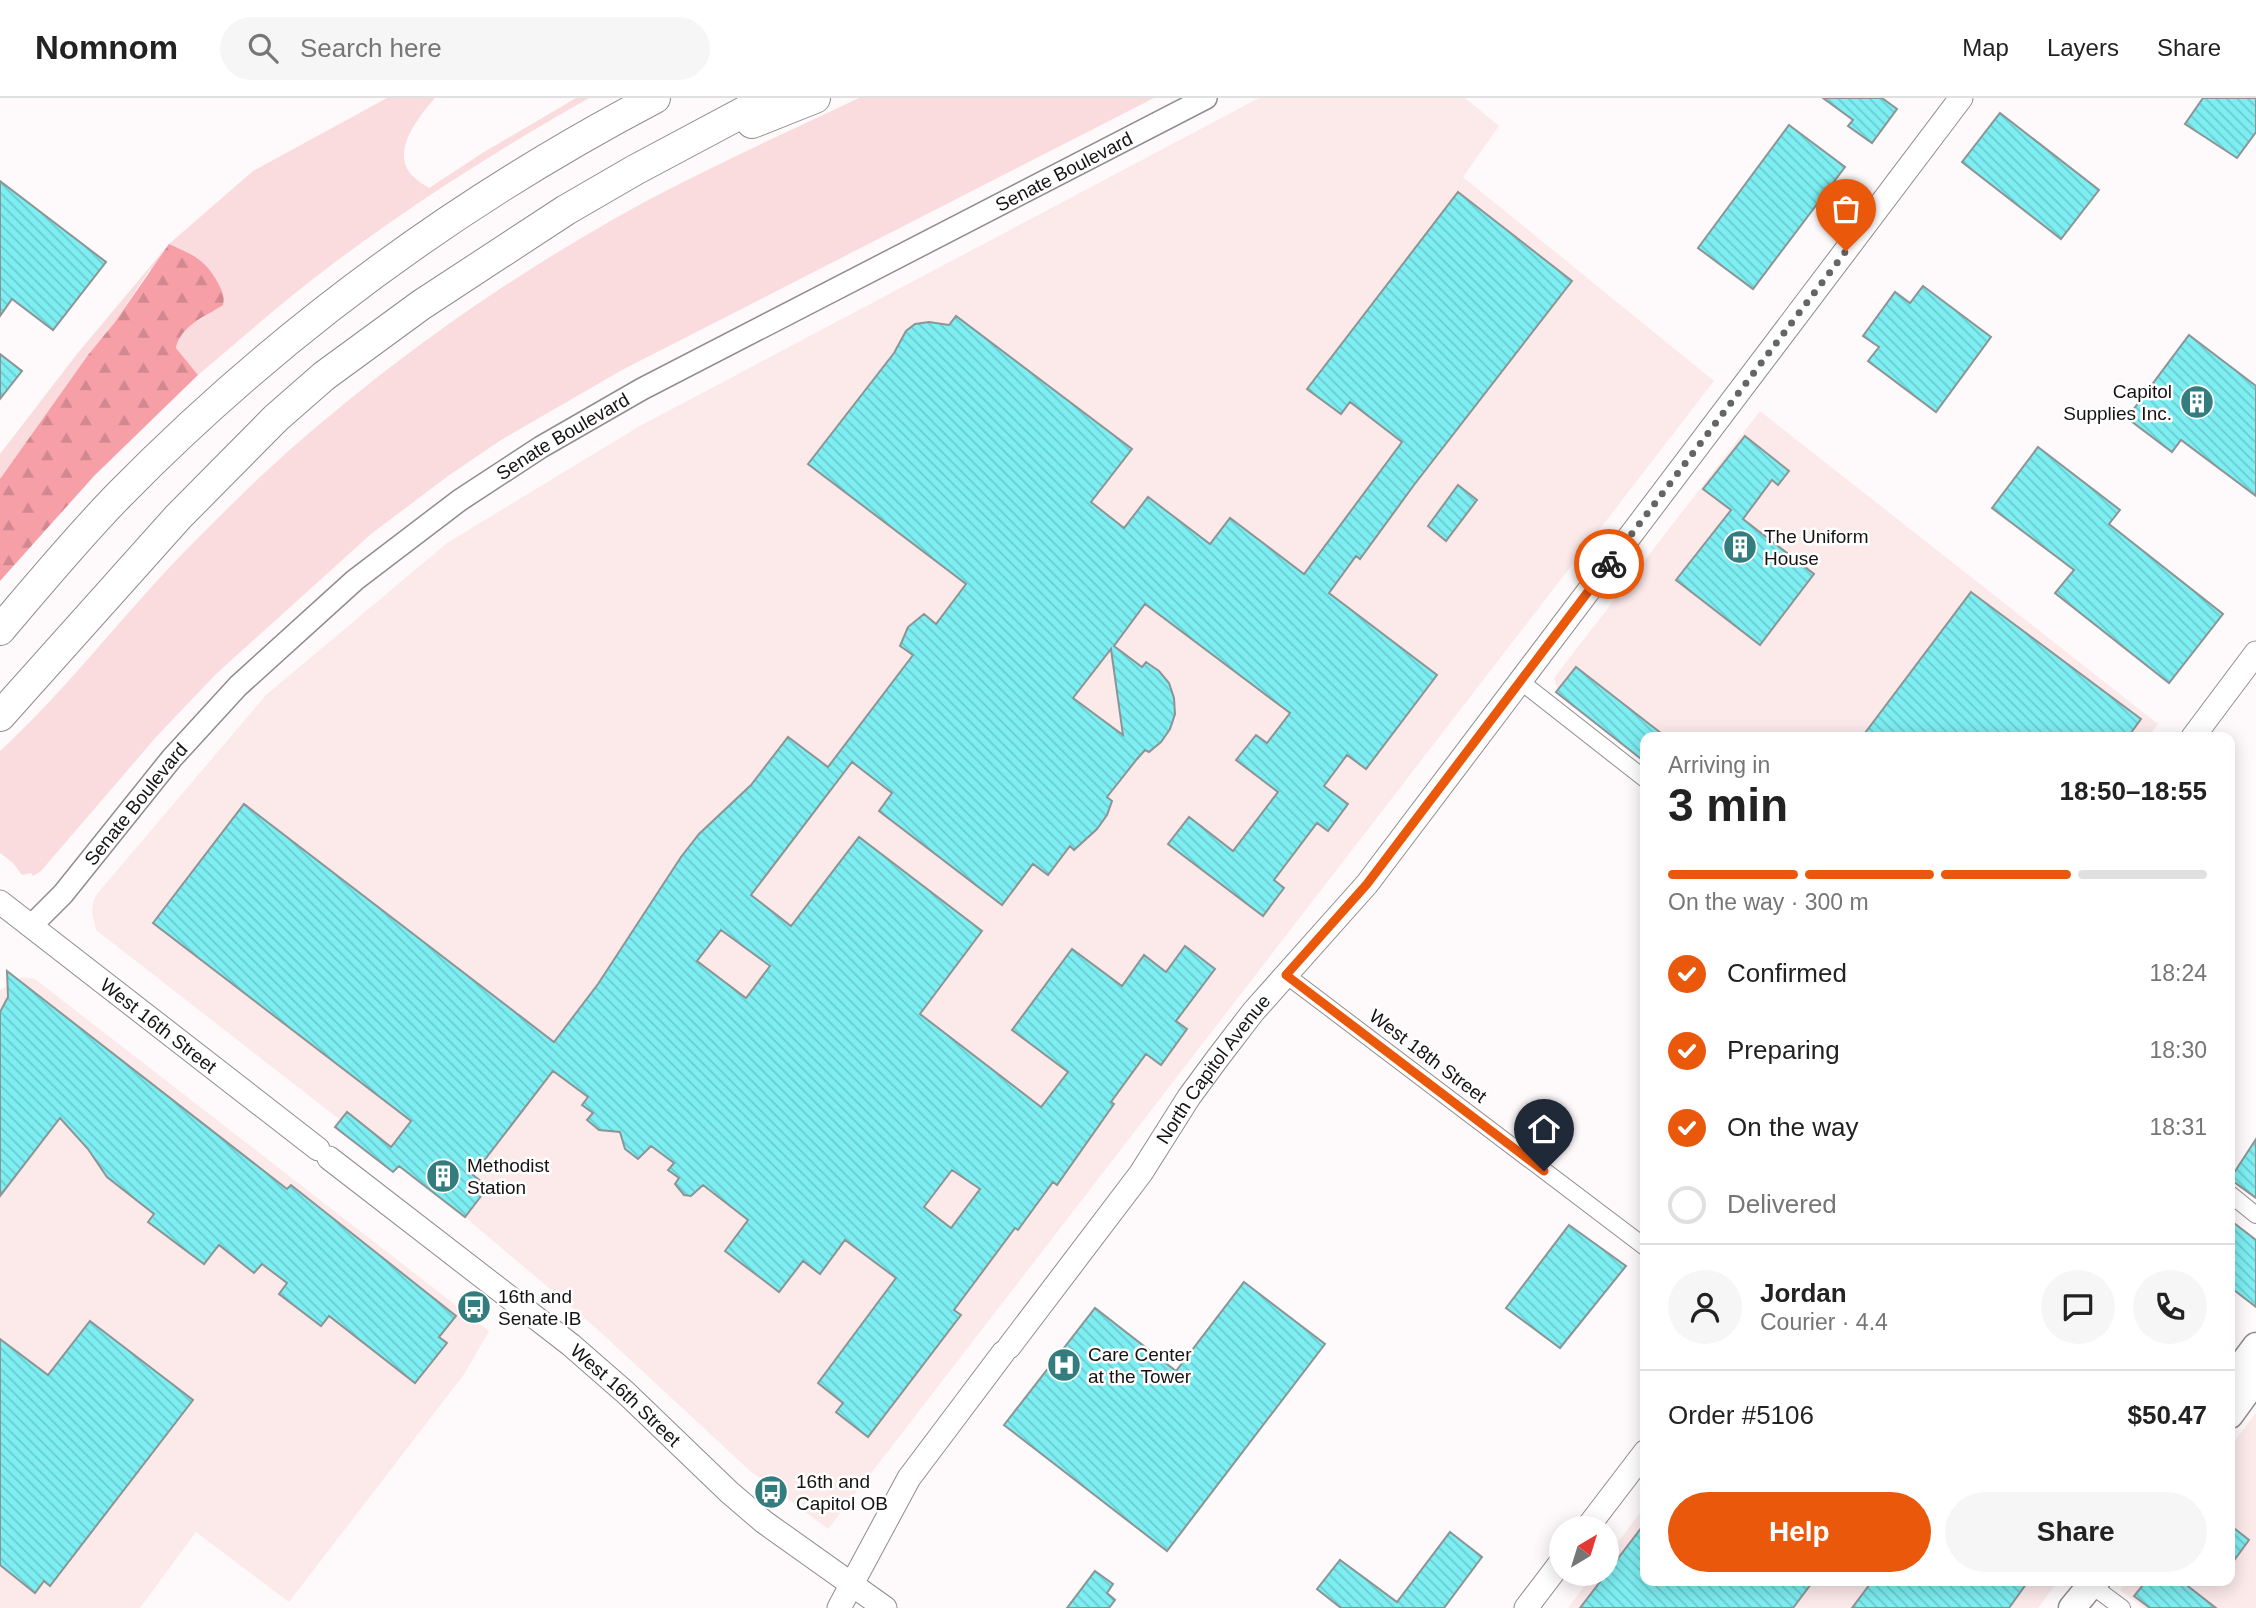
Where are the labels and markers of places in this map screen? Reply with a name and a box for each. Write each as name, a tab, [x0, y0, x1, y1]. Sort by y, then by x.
pin	[1816, 179, 1876, 251]
place label: Capitol Supplies Inc.	[2063, 381, 2172, 424]
building icon: Capitol Supplies Inc.	[2178, 383, 2216, 421]
place label: The Uniform House	[1764, 526, 1869, 569]
building icon: The Uniform House	[1721, 528, 1759, 566]
pin	[1514, 1099, 1574, 1171]
place label: Methodist Station	[467, 1155, 550, 1198]
building icon: Methodist Station	[424, 1157, 462, 1195]
place label: 16th and Senate IB	[498, 1286, 581, 1329]
bus stop icon: 16th and Senate IB	[455, 1288, 493, 1326]
place label: Care Center at the Tower	[1088, 1344, 1192, 1387]
hospital icon: Care Center at the Tower	[1045, 1346, 1083, 1384]
place label: 16th and Capitol OB	[796, 1471, 888, 1514]
bus stop icon: 16th and Capitol OB	[752, 1473, 790, 1511]

